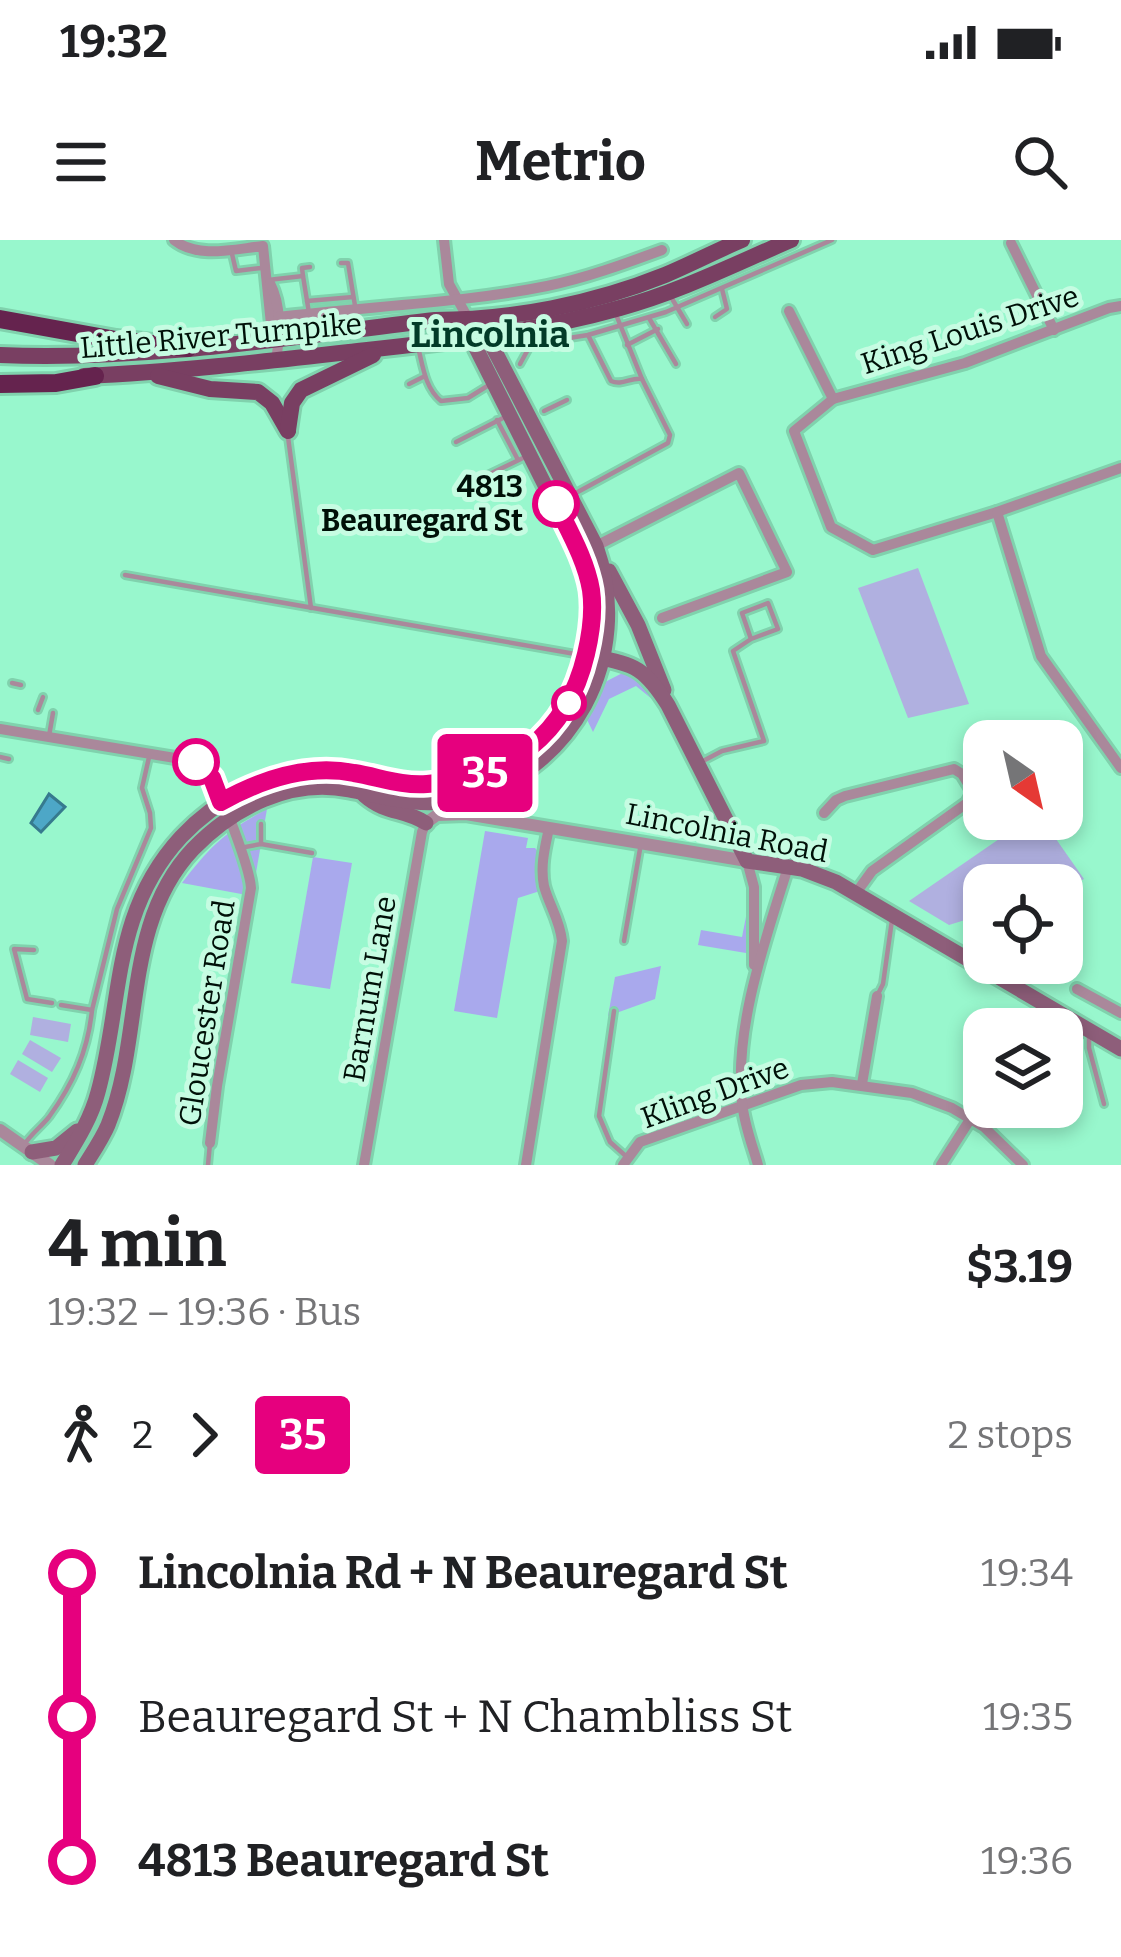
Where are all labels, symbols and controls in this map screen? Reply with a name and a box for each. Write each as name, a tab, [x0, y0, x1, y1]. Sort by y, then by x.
text: 19:32	[60, 15, 168, 69]
icon: menu	[48, 129, 114, 195]
icon: search	[1007, 129, 1073, 195]
text: Metrio	[475, 130, 646, 194]
street label: King Louis Drive	[857, 278, 1083, 382]
street label: Little River Turnpike	[79, 306, 363, 366]
district label: Lincolnia	[411, 313, 569, 357]
place label: 4813 Beauregard St	[321, 469, 523, 539]
marker: 4813 Beauregard St	[534, 482, 578, 526]
unlabelled marker	[553, 687, 585, 719]
north arrow	[963, 720, 1083, 840]
map controls	[963, 720, 1083, 1128]
line badge: 35	[431, 734, 539, 812]
unlabelled marker	[174, 740, 218, 784]
text: 35	[461, 748, 509, 798]
street label: Lincolnia Road	[623, 796, 831, 870]
button: locate	[963, 864, 1083, 984]
street label: Barnum Lane	[336, 893, 404, 1085]
street label: Gloucester Road	[171, 897, 243, 1129]
button: layers	[963, 1008, 1083, 1128]
street label: Kling Drive	[636, 1050, 794, 1136]
text: 4 min	[48, 1204, 227, 1283]
text: $3.19	[966, 1240, 1073, 1294]
text: 19:32 – 19:36 · Bus	[48, 1289, 361, 1335]
icon: walk	[48, 1402, 114, 1468]
icon: forward	[171, 1402, 237, 1468]
text: 35	[279, 1410, 326, 1460]
text: 2	[132, 1412, 153, 1458]
text: 2 stops	[947, 1412, 1073, 1458]
text: Lincolnia Rd + N Beauregard St	[138, 1546, 788, 1600]
text: 19:34	[981, 1550, 1073, 1596]
text: Beauregard St + N Chambliss St	[138, 1690, 792, 1744]
text: 19:35	[983, 1694, 1073, 1740]
text: 4813 Beauregard St	[138, 1834, 549, 1888]
text: 19:36	[981, 1838, 1073, 1884]

